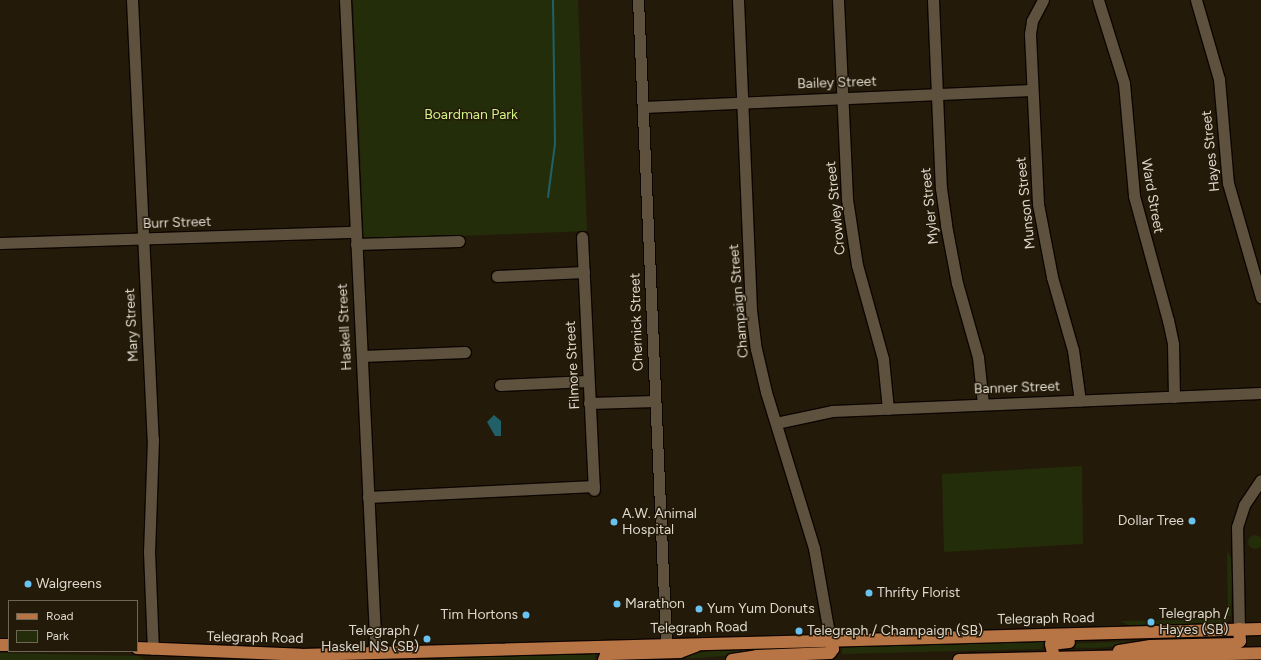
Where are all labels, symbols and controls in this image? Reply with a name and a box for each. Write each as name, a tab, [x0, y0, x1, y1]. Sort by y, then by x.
street label: Bailey Street	[797, 73, 877, 93]
park label: Boardman Park	[424, 107, 518, 123]
street label: Hayes Street	[1198, 110, 1224, 192]
street label: Munson Street	[1013, 156, 1039, 250]
street label: Ward Street	[1137, 157, 1167, 235]
street label: Crowley Street	[823, 160, 849, 256]
street label: Myler Street	[918, 167, 942, 245]
street label: Burr Street	[142, 213, 212, 233]
street label: Champaign Street	[726, 243, 752, 359]
street label: Chernick Street	[627, 273, 647, 371]
street label: Haskell Street	[334, 283, 356, 371]
street label: Mary Street	[122, 288, 142, 362]
street label: Filmore Street	[562, 320, 584, 410]
street label: Banner Street	[974, 378, 1060, 398]
place label: A.W. Animal Hospital	[622, 506, 697, 538]
place label: Dollar Tree	[1118, 513, 1184, 529]
marker: Dollar Tree	[1187, 516, 1197, 526]
marker: A.W. Animal Hospital	[609, 517, 619, 527]
place label: Walgreens	[36, 576, 102, 592]
marker: Walgreens	[23, 579, 33, 589]
place label: Thrifty Florist	[877, 585, 960, 601]
marker: Thrifty Florist	[864, 588, 874, 598]
place label: Marathon	[625, 596, 685, 612]
marker: Marathon	[612, 599, 622, 609]
legend	[8, 600, 138, 652]
place label: Yum Yum Donuts	[707, 601, 815, 617]
marker: Yum Yum Donuts	[694, 604, 704, 614]
place label: Telegraph / Hayes (SB)	[1159, 606, 1229, 638]
place label: Tim Hortons	[441, 607, 518, 623]
text: Road	[46, 609, 74, 623]
marker: Tim Hortons	[521, 610, 531, 620]
street label: Telegraph Road	[997, 610, 1095, 628]
marker: Telegraph / Hayes (SB)	[1146, 617, 1156, 627]
street label: Telegraph Road	[650, 619, 748, 637]
place label: Telegraph / Haskell NS (SB)	[321, 623, 419, 656]
place label: Telegraph / Champaign (SB)	[807, 623, 983, 639]
marker: Telegraph / Champaign (SB)	[794, 626, 804, 636]
text: Park	[46, 629, 69, 643]
street label: Telegraph Road	[206, 629, 304, 647]
marker: Telegraph / Haskell NS (SB)	[422, 634, 432, 644]

